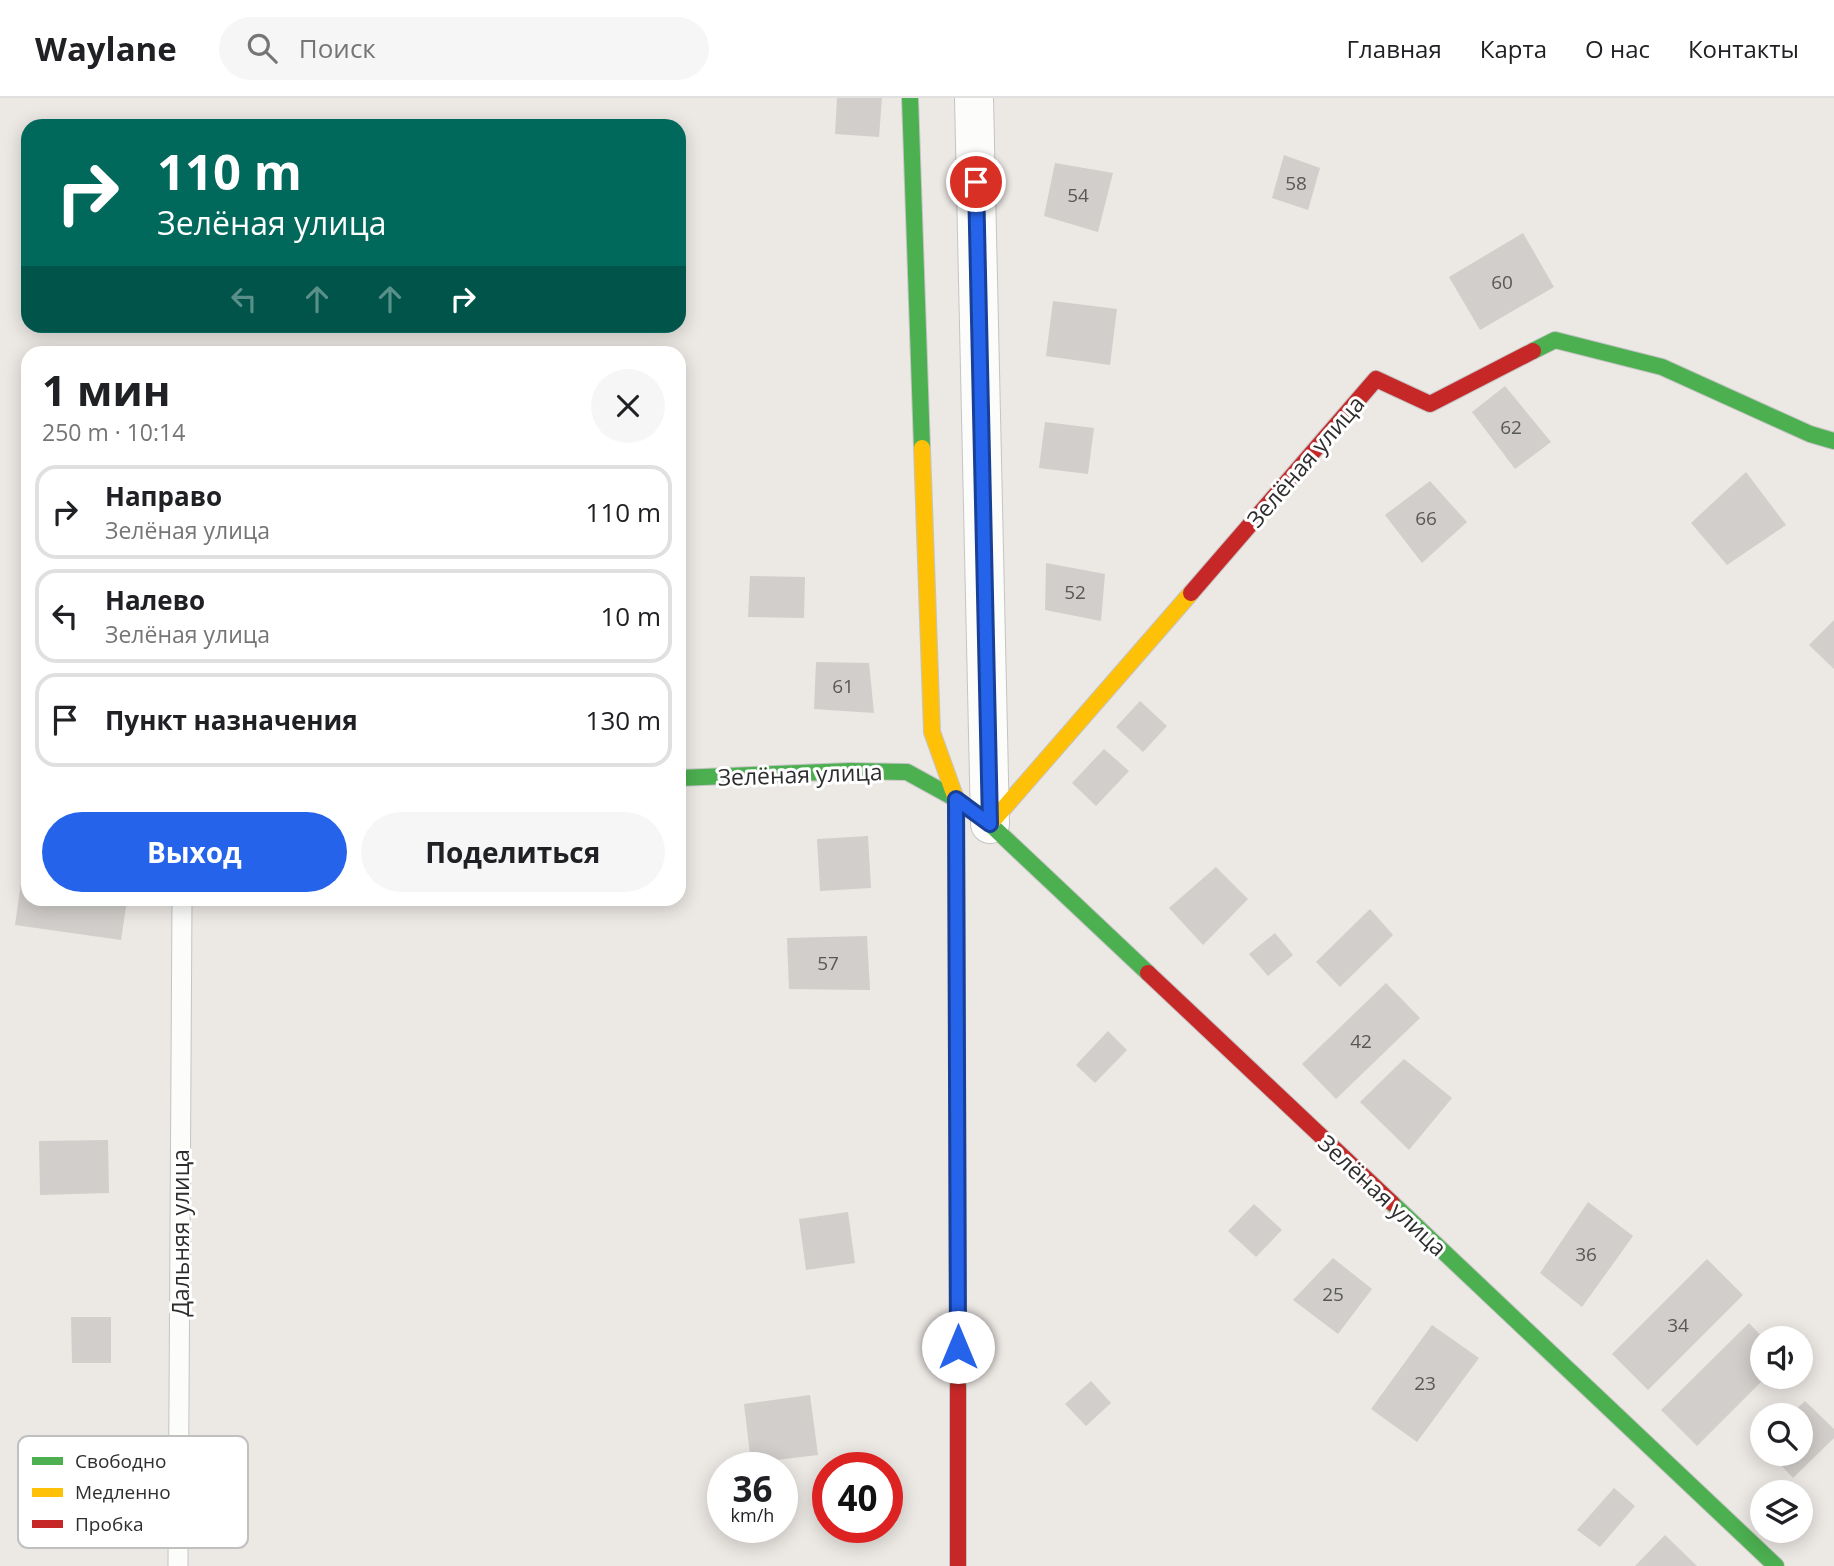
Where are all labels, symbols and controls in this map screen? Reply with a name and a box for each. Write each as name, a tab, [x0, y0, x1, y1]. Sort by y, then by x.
search box	[219, 17, 709, 80]
text: Waylane	[35, 26, 177, 71]
icon: search	[243, 29, 281, 67]
text: Поиск	[299, 30, 376, 66]
text: Главная	[1347, 32, 1442, 65]
text: Карта	[1480, 32, 1547, 65]
text: О нас	[1585, 32, 1650, 65]
text: Контакты	[1688, 32, 1799, 65]
text: 110 m	[157, 138, 302, 204]
icon: right	[42, 147, 133, 238]
pin	[946, 152, 1006, 212]
icon: arrive	[957, 163, 995, 201]
house number: 58	[1285, 170, 1307, 196]
house number: 54	[1067, 182, 1089, 208]
text: Зелёная улица	[157, 201, 386, 244]
house number: 60	[1491, 269, 1513, 295]
icon: left	[225, 280, 263, 318]
icon: ahead	[298, 280, 336, 318]
icon: ahead	[371, 280, 409, 318]
icon: right	[444, 280, 482, 318]
text: 1 мин	[42, 361, 170, 418]
button: close	[591, 369, 665, 443]
street label: Зелёная улица	[1239, 388, 1371, 534]
house number: 62	[1500, 414, 1522, 440]
text: 250 m · 10:14	[42, 416, 185, 448]
text: Направо	[105, 478, 222, 514]
icon: right	[46, 493, 84, 531]
text: 110 m	[586, 494, 661, 530]
house number: 66	[1415, 505, 1437, 531]
text: Зелёная улица	[105, 514, 270, 546]
house number: 52	[1064, 579, 1086, 605]
text: Налево	[105, 582, 205, 618]
icon: left	[46, 597, 84, 635]
text: 10 m	[600, 598, 661, 634]
text: Зелёная улица	[105, 618, 270, 650]
house number: 61	[832, 673, 854, 699]
icon: arrive	[46, 701, 84, 739]
text: Пункт назначения	[105, 702, 358, 738]
text: 130 m	[586, 702, 661, 738]
street label: Зелёная улица	[717, 755, 883, 793]
button: Выход	[42, 812, 347, 892]
button: Поделиться	[361, 812, 665, 892]
house number: 57	[817, 950, 839, 976]
house number: 42	[1350, 1028, 1372, 1054]
street label: Зелёная улица	[1312, 1127, 1454, 1263]
street label: Дальняя улица	[164, 1149, 196, 1317]
house number: 36	[1575, 1241, 1597, 1267]
house number: 25	[1322, 1281, 1344, 1307]
position arrow	[921, 1310, 995, 1384]
house number: 34	[1667, 1312, 1689, 1338]
map controls	[1750, 1326, 1813, 1543]
button: sound	[1750, 1326, 1813, 1389]
house number: 23	[1414, 1370, 1436, 1396]
button: search	[1750, 1403, 1813, 1466]
legend	[18, 1436, 248, 1548]
text: Свободно	[75, 1448, 166, 1474]
speed limit sign: 40	[812, 1452, 903, 1543]
text: 36	[732, 1465, 773, 1512]
text: Медленно	[75, 1479, 171, 1505]
button: layers	[1750, 1480, 1813, 1543]
text: km/h	[731, 1503, 774, 1527]
text: Пробка	[75, 1511, 144, 1537]

